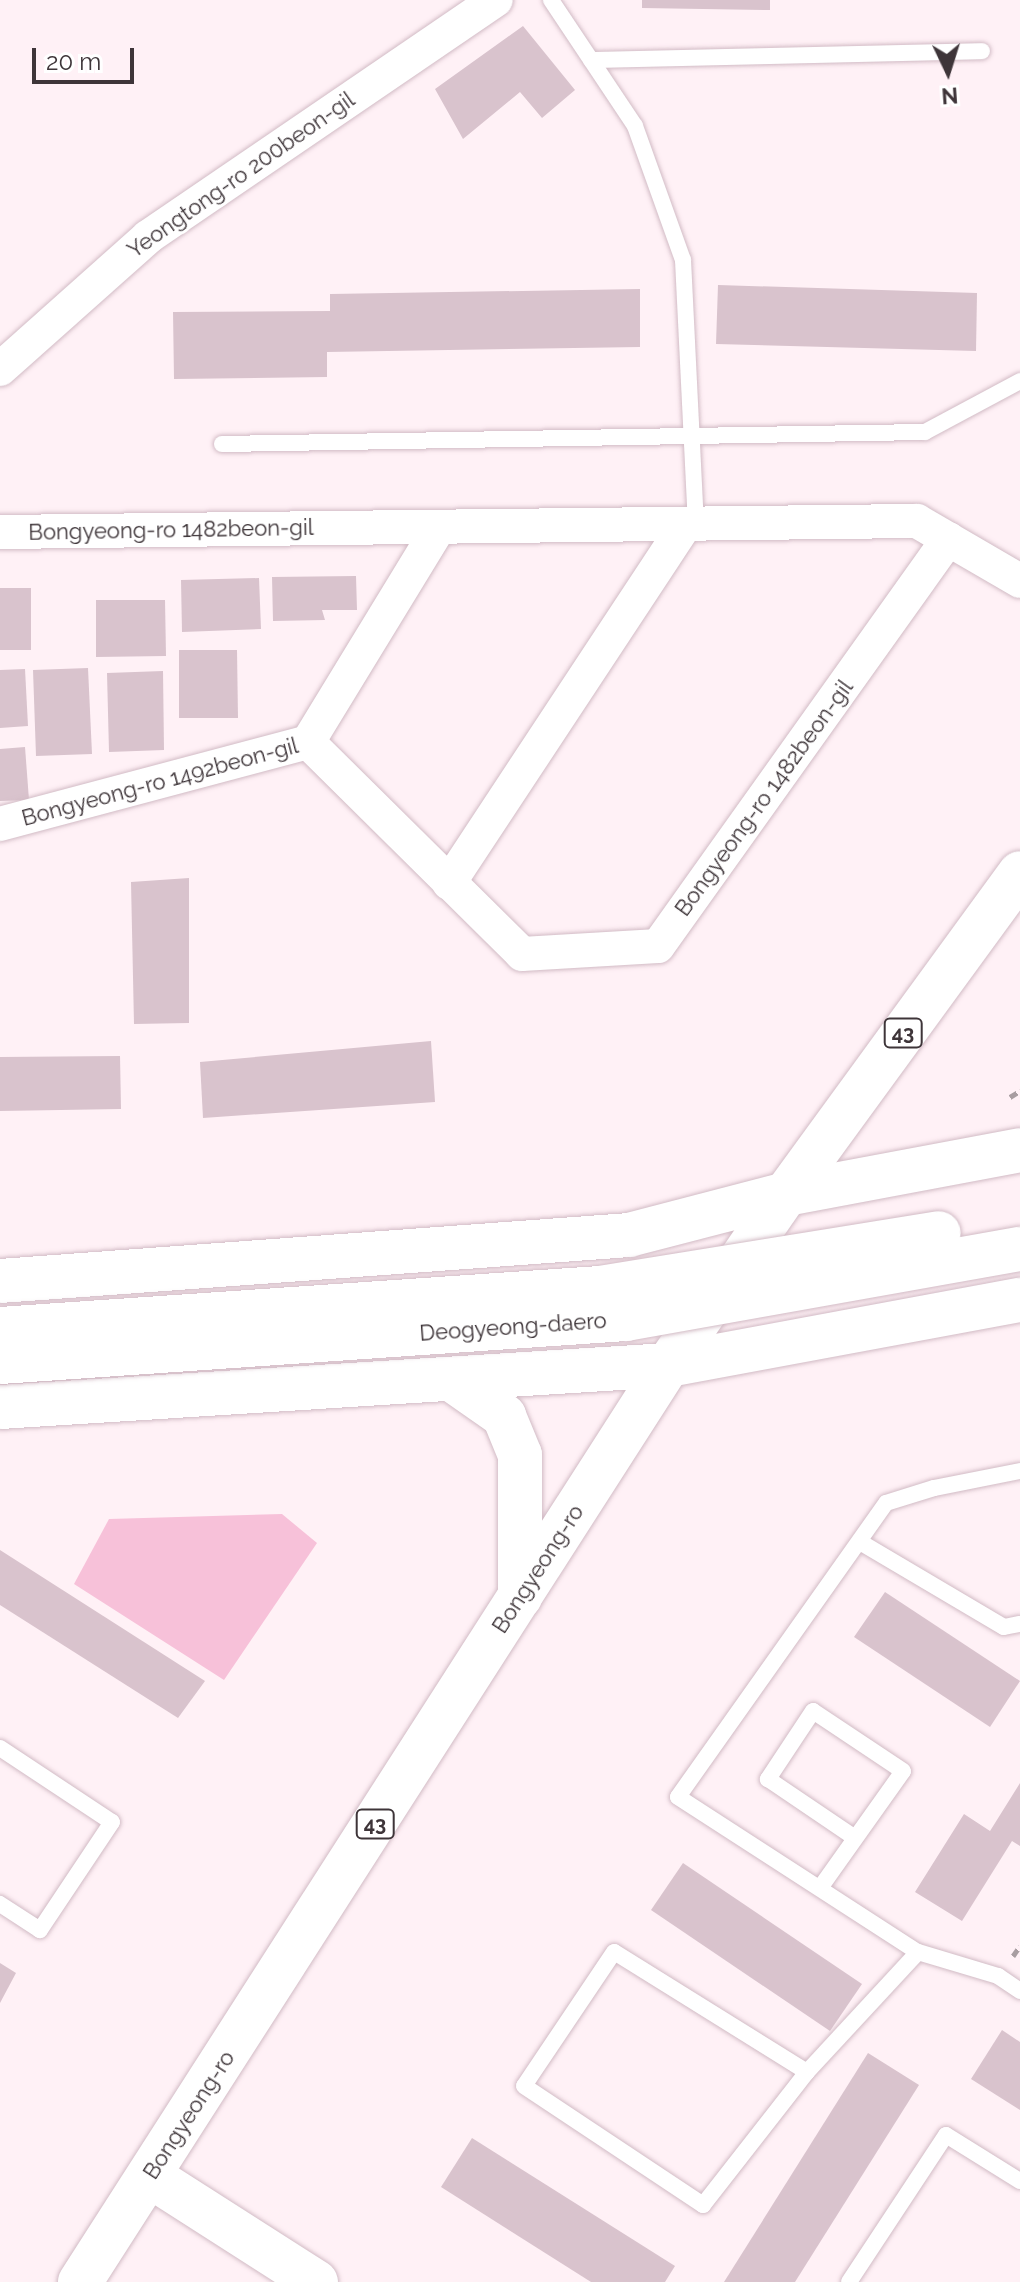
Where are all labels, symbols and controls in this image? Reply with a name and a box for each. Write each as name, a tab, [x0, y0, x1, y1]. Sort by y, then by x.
scale bar	[36, 32, 138, 82]
north arrow	[908, 32, 988, 112]
text: 20 m	[46, 47, 101, 76]
text: N	[940, 82, 959, 109]
street label: Yeongtong-ro 200beon-gil	[122, 86, 360, 264]
street label: Bongyeong-ro 1482beon-gil	[28, 514, 314, 546]
street label: Bongyeong-ro 1482beon-gil	[669, 675, 859, 921]
street label: Bongyeong-ro 1492beon-gil	[19, 732, 301, 832]
road number: 43	[883, 1017, 923, 1049]
street label: Deogyeong-daero	[419, 1307, 607, 1347]
street label: Bongyeong-ro	[487, 1500, 589, 1638]
road number: 43	[355, 1808, 395, 1840]
street label: Bongyeong-ro	[138, 2046, 240, 2184]

